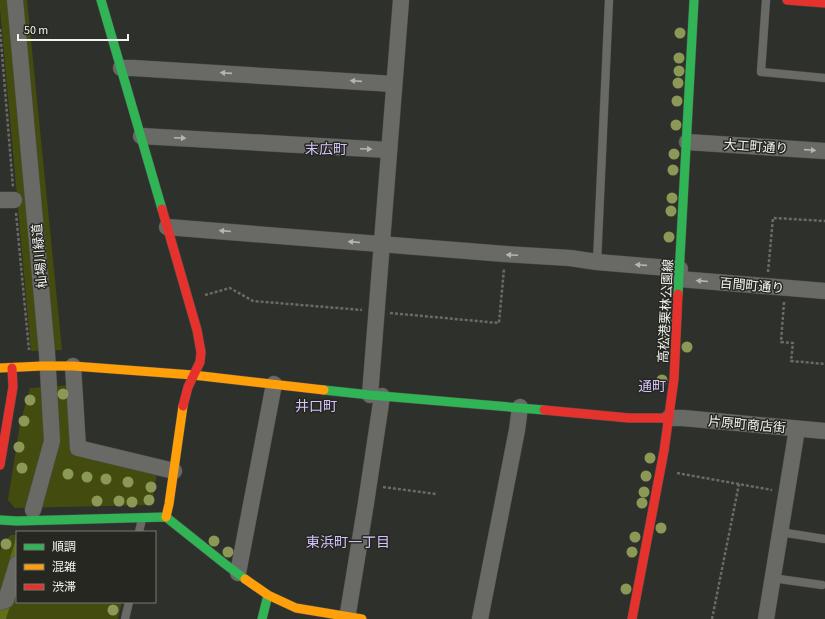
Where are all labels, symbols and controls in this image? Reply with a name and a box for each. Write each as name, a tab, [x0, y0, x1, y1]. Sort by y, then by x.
scale bar	[18, 16, 128, 42]
text: 50 m	[24, 22, 48, 39]
one-way arrow	[220, 70, 232, 77]
one-way arrow	[350, 78, 362, 85]
one-way arrow	[174, 135, 186, 142]
street label: 大工町通り	[723, 136, 789, 158]
district label: 末広町	[305, 140, 347, 160]
one-way arrow	[360, 146, 373, 152]
one-way arrow	[804, 146, 816, 153]
street label: 杣場川緑道	[28, 223, 52, 289]
one-way arrow	[219, 228, 231, 235]
one-way arrow	[348, 239, 360, 246]
one-way arrow	[506, 251, 518, 258]
street label: 高松港栗林公園線	[654, 259, 678, 363]
one-way arrow	[635, 262, 647, 269]
street label: 百間町通り	[719, 274, 785, 298]
one-way arrow	[696, 277, 708, 284]
district label: 通町	[638, 377, 666, 397]
district label: 井口町	[295, 397, 337, 417]
street label: 片原町商店街	[707, 413, 787, 437]
legend	[16, 531, 156, 603]
district label: 東浜町一丁目	[306, 533, 390, 553]
text: 順調	[52, 539, 76, 556]
text: 混雑	[52, 559, 76, 576]
text: 渋滞	[52, 579, 76, 596]

